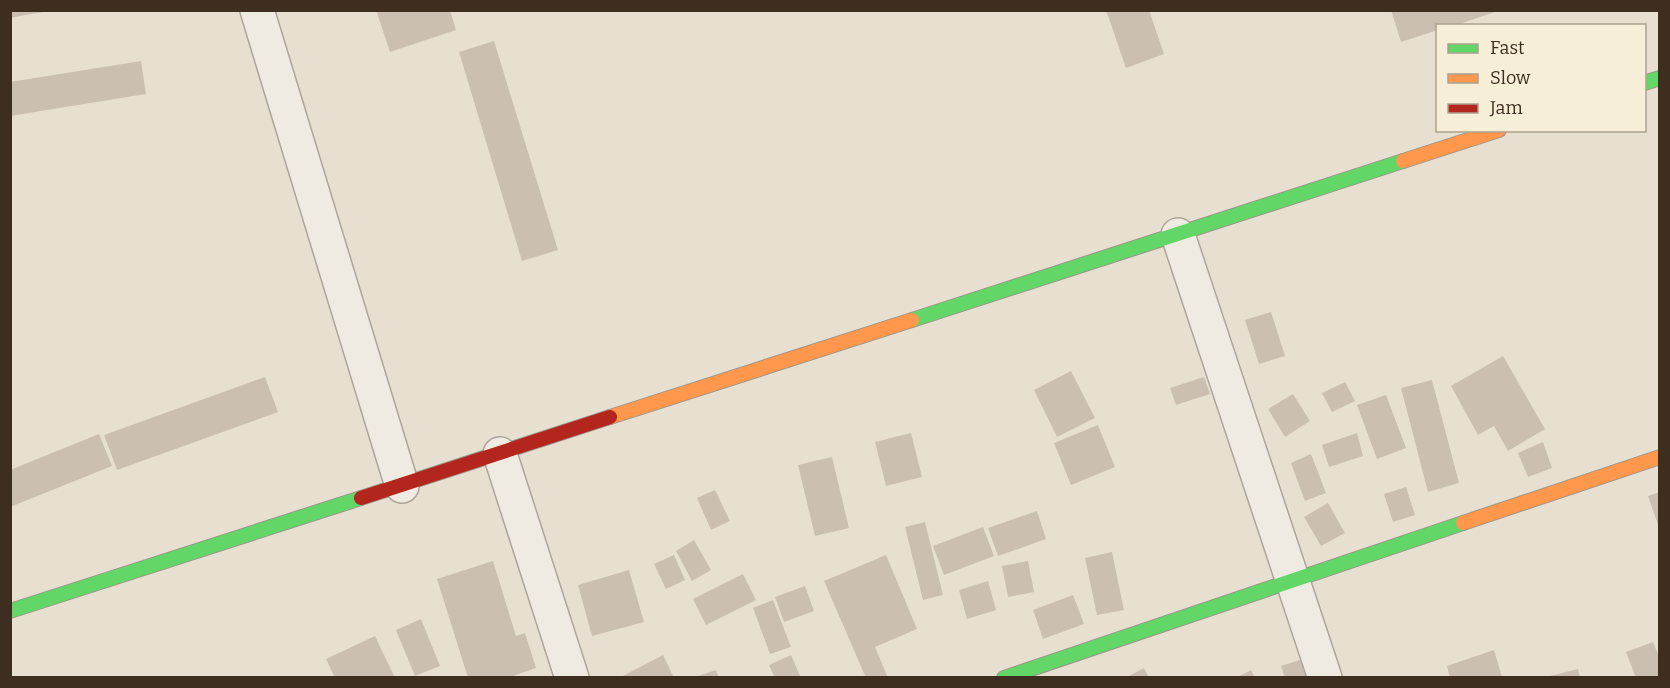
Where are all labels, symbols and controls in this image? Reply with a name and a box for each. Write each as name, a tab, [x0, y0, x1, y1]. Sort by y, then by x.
legend	[1436, 24, 1646, 132]
text: Fast	[1490, 37, 1525, 59]
text: Slow	[1490, 67, 1531, 89]
text: Jam	[1489, 97, 1523, 119]

